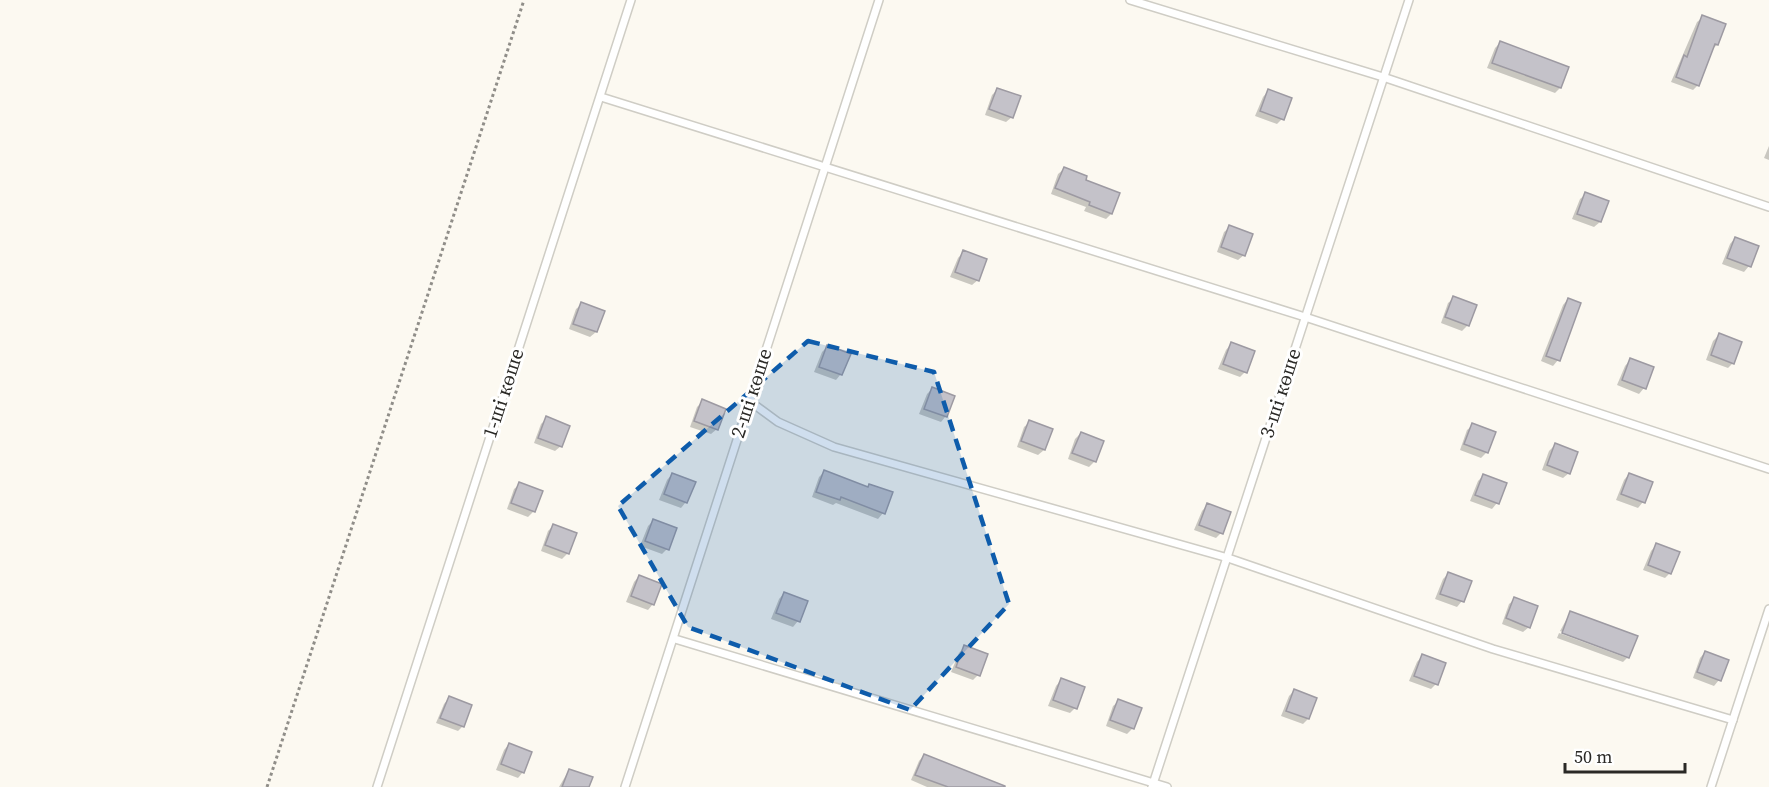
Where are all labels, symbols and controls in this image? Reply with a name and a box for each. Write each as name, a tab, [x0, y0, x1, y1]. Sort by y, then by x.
street label: 1-ші көше	[475, 345, 531, 441]
street label: 2-ші көше	[723, 345, 779, 441]
street label: 3-ші көше	[1252, 345, 1308, 441]
scale bar	[1565, 736, 1685, 774]
text: 50 m	[1574, 744, 1612, 769]

